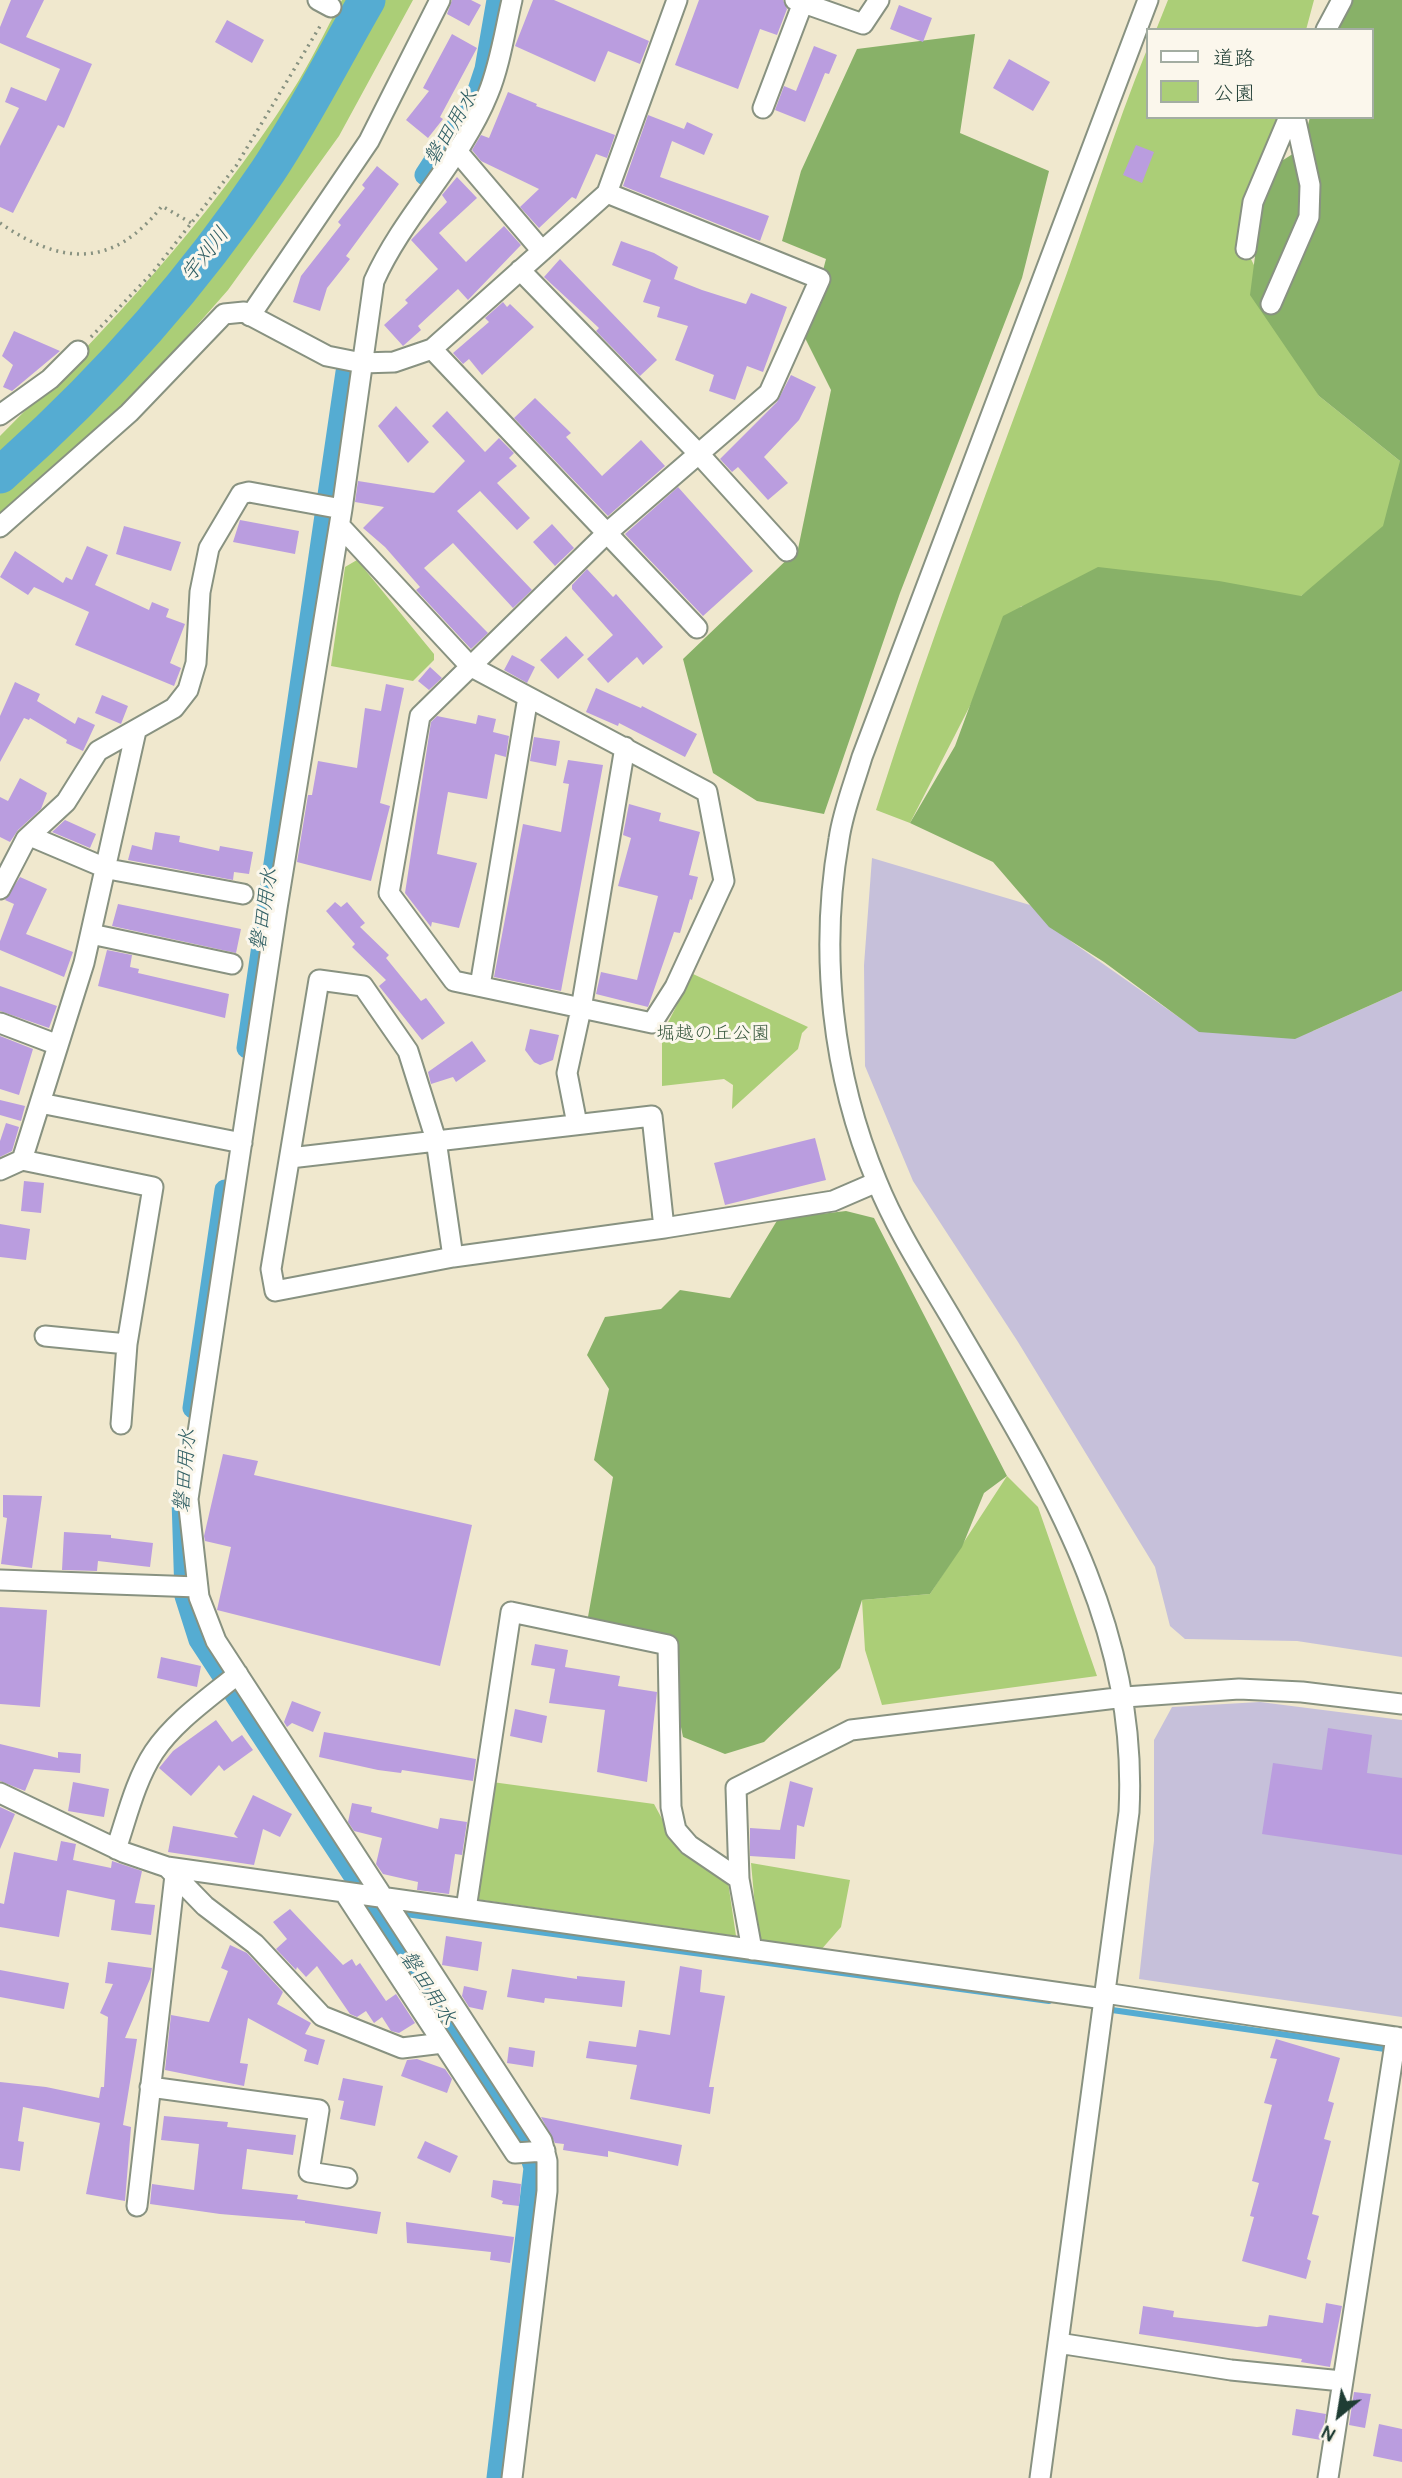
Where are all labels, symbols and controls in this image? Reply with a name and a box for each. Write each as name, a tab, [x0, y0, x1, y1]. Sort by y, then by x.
legend	[1146, 28, 1374, 119]
text: 道路	[1213, 45, 1255, 72]
text: 公園	[1213, 80, 1255, 107]
water label: 磐田用水	[420, 86, 484, 170]
water label: 宇刈川	[177, 222, 235, 288]
water label: 磐田用水	[246, 867, 284, 953]
park label: 堀越の丘公園	[656, 1023, 770, 1045]
water label: 磐田用水	[170, 1428, 202, 1514]
water label: 磐田用水	[394, 1946, 460, 2030]
north arrow	[1304, 2380, 1374, 2450]
text: N	[1317, 2420, 1340, 2447]

